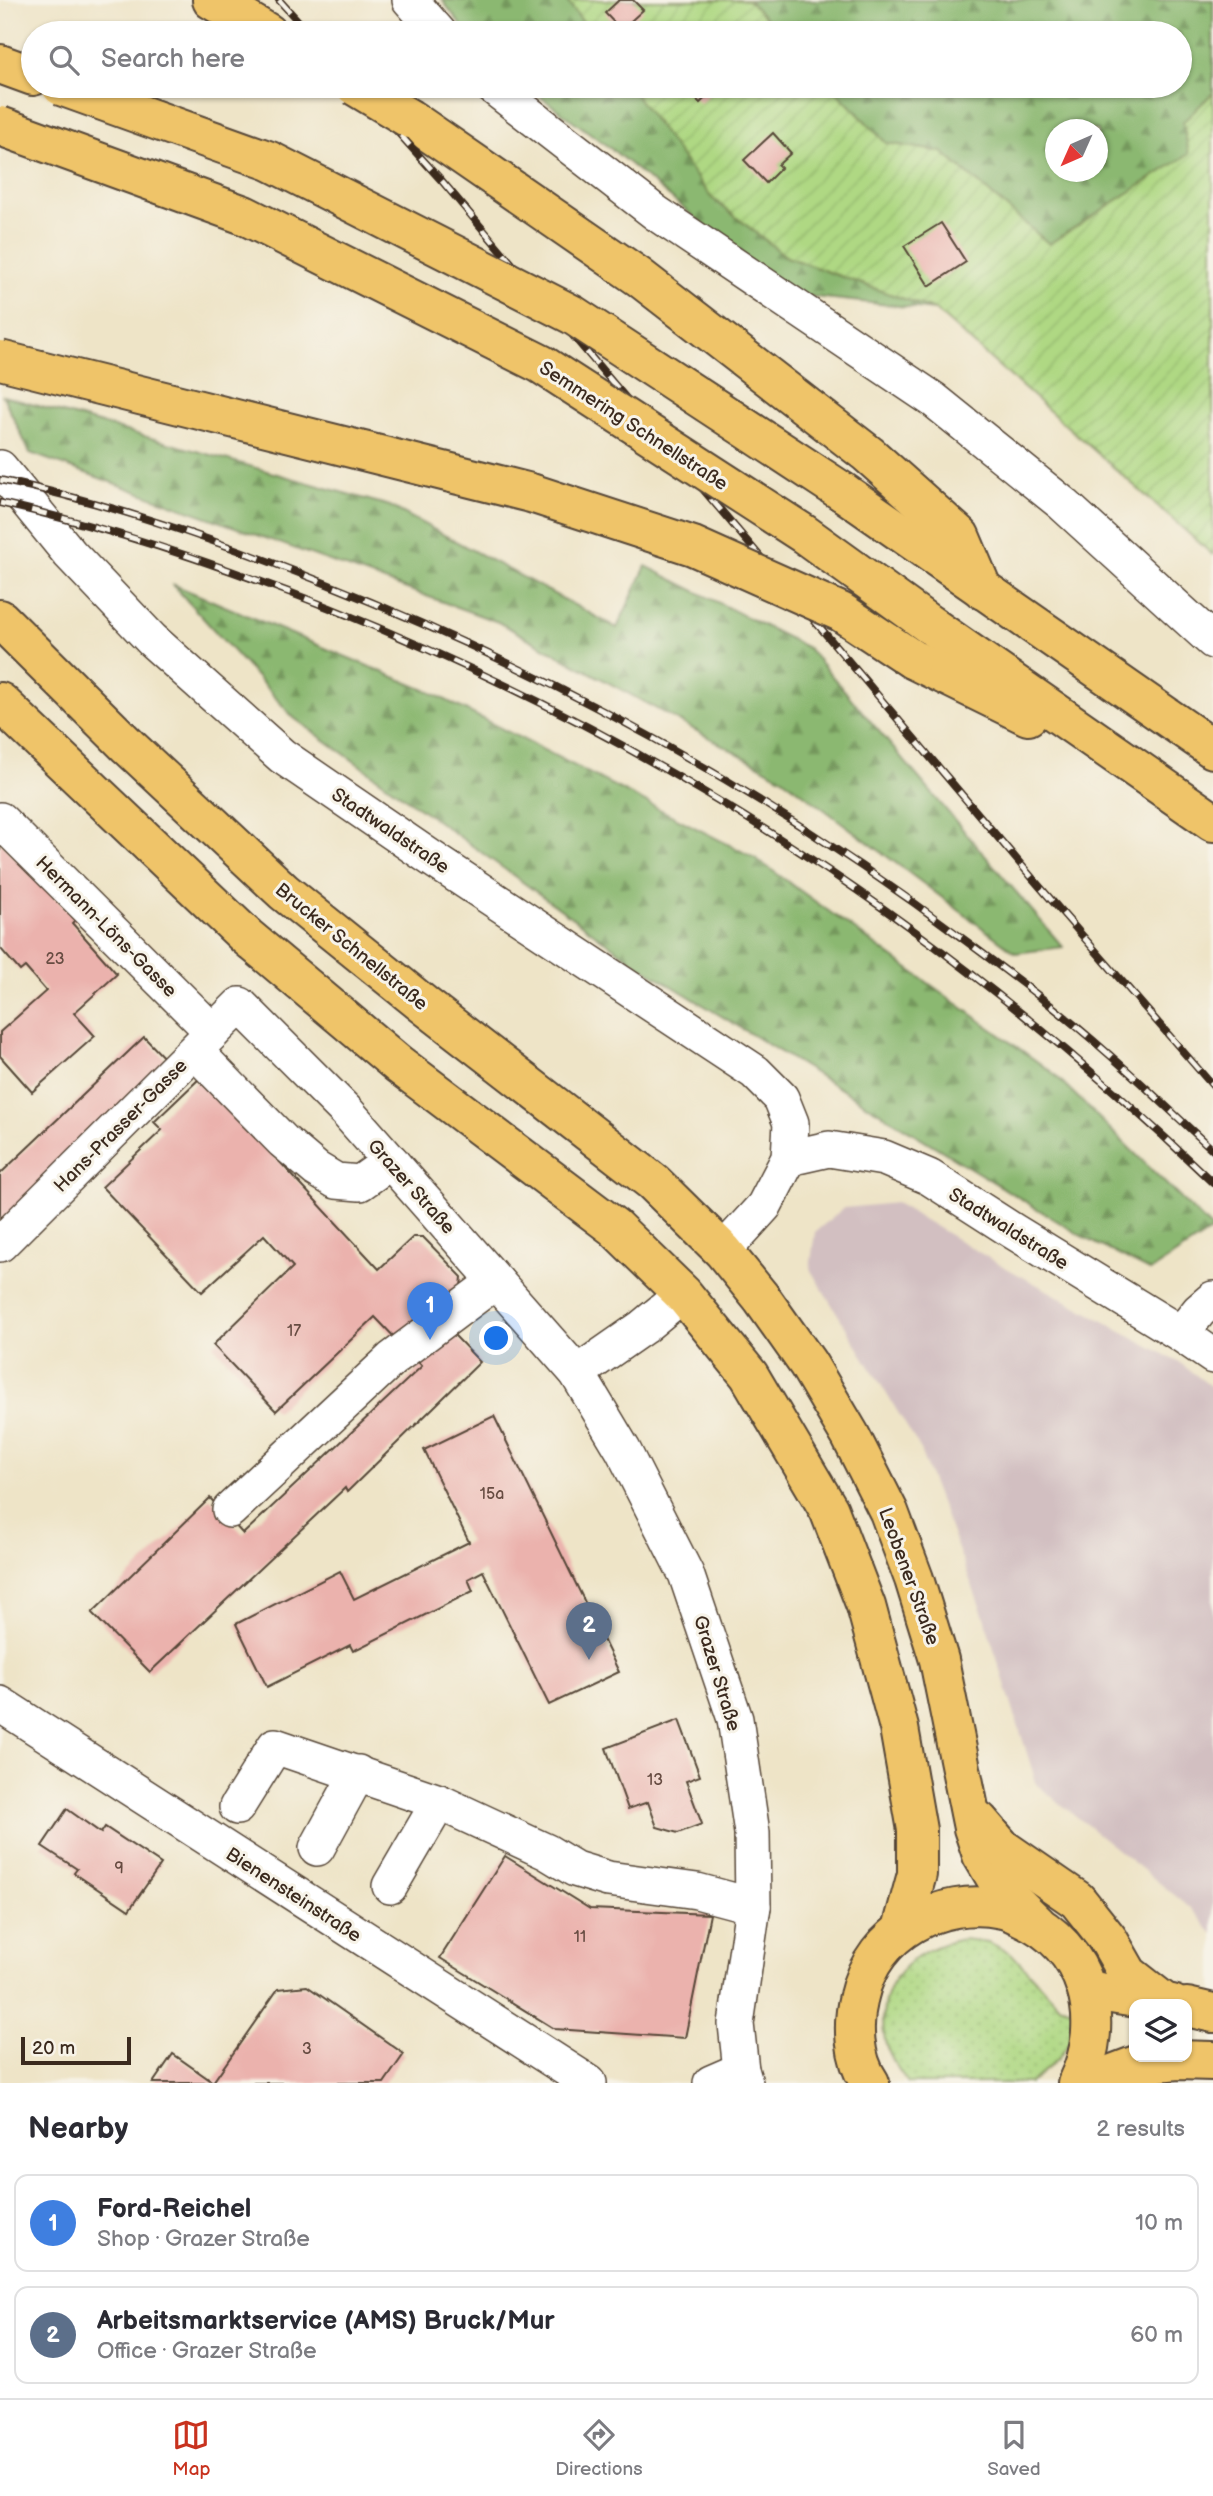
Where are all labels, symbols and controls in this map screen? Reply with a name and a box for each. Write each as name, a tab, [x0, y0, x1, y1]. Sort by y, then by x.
search box	[21, 21, 1192, 98]
icon: search	[45, 41, 83, 79]
text: Search here	[101, 44, 245, 75]
north arrow	[1045, 119, 1108, 182]
street label: Semmering Schnellstraße	[535, 357, 732, 496]
street label: Stadtwaldstraße	[327, 783, 453, 879]
street label: Hermann-Löns-Gasse	[31, 852, 181, 1002]
street label: Brucker Schnellstraße	[270, 879, 432, 1016]
house number: 23	[46, 950, 65, 969]
street label: Hans-Prasser-Gasse	[50, 1055, 193, 1198]
street label: Grazer Straße	[362, 1135, 459, 1239]
street label: Stadtwaldstraße	[944, 1183, 1072, 1275]
pin: 1	[407, 1282, 453, 1340]
your location	[479, 1321, 513, 1355]
house number: 17	[287, 1322, 301, 1341]
house number: 15a	[480, 1485, 504, 1504]
street label: Leobener Straße	[873, 1505, 944, 1648]
pin: 2	[566, 1602, 612, 1660]
street label: Grazer Straße	[688, 1613, 745, 1734]
house number: 13	[647, 1771, 663, 1790]
street label: Bienensteinstraße	[221, 1843, 365, 1948]
house number: 9	[114, 1859, 124, 1878]
house number: 11	[574, 1928, 586, 1947]
map controls	[1129, 1999, 1192, 2062]
button: layers	[1129, 1999, 1192, 2062]
scale bar	[21, 2034, 131, 2066]
text: 20 m	[32, 2037, 75, 2060]
house number: 3	[302, 2040, 312, 2059]
text: Nearby	[28, 2111, 128, 2147]
text: 2 results	[1096, 2115, 1185, 2143]
text: Ford-Reichel	[97, 2194, 251, 2225]
text: 1	[48, 2209, 58, 2237]
text: 10 m	[1135, 2209, 1183, 2237]
text: Shop · Grazer Straße	[97, 2225, 310, 2253]
text: Arbeitsmarktservice (AMS) Bruck/Mur	[97, 2306, 555, 2337]
text: 2	[46, 2321, 60, 2349]
text: 60 m	[1130, 2321, 1183, 2349]
text: Office · Grazer Straße	[97, 2337, 317, 2365]
tab: Map	[172, 2416, 211, 2481]
tab: Directions	[555, 2416, 643, 2481]
tab: Saved	[987, 2416, 1041, 2481]

